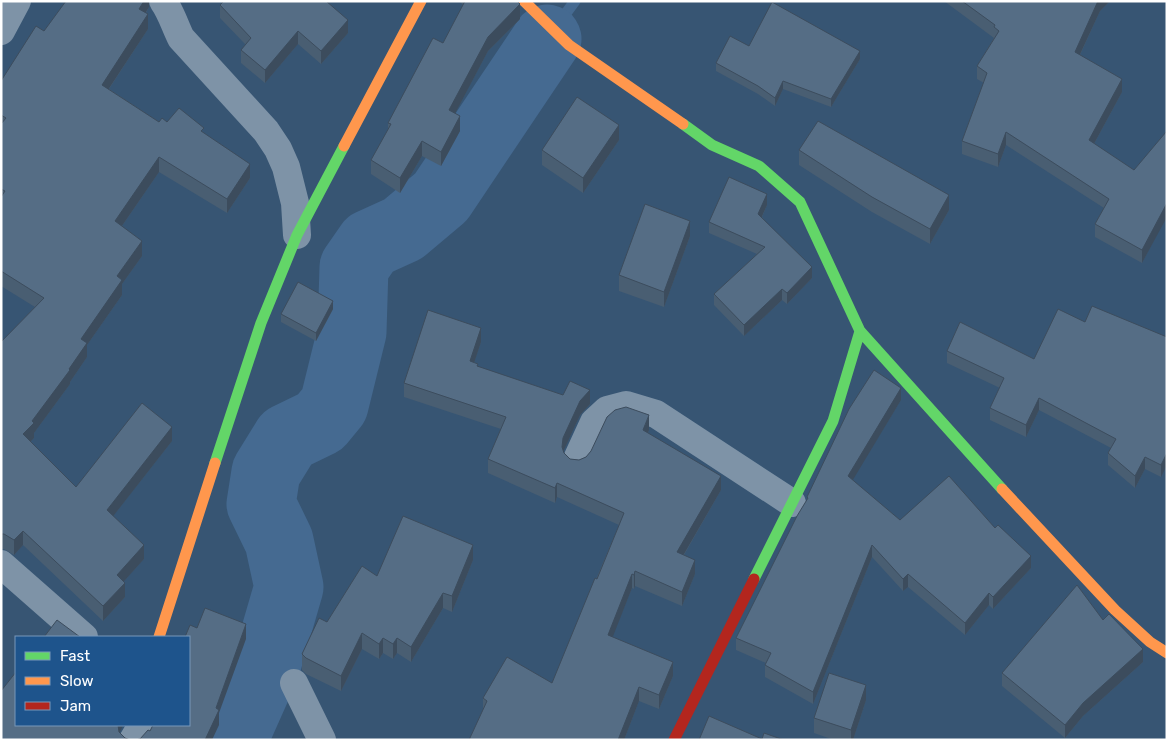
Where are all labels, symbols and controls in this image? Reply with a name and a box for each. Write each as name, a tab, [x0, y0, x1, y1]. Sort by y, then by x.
legend	[15, 636, 190, 726]
text: Fast	[60, 647, 90, 665]
text: Slow	[60, 672, 93, 690]
text: Jam	[60, 697, 91, 715]

